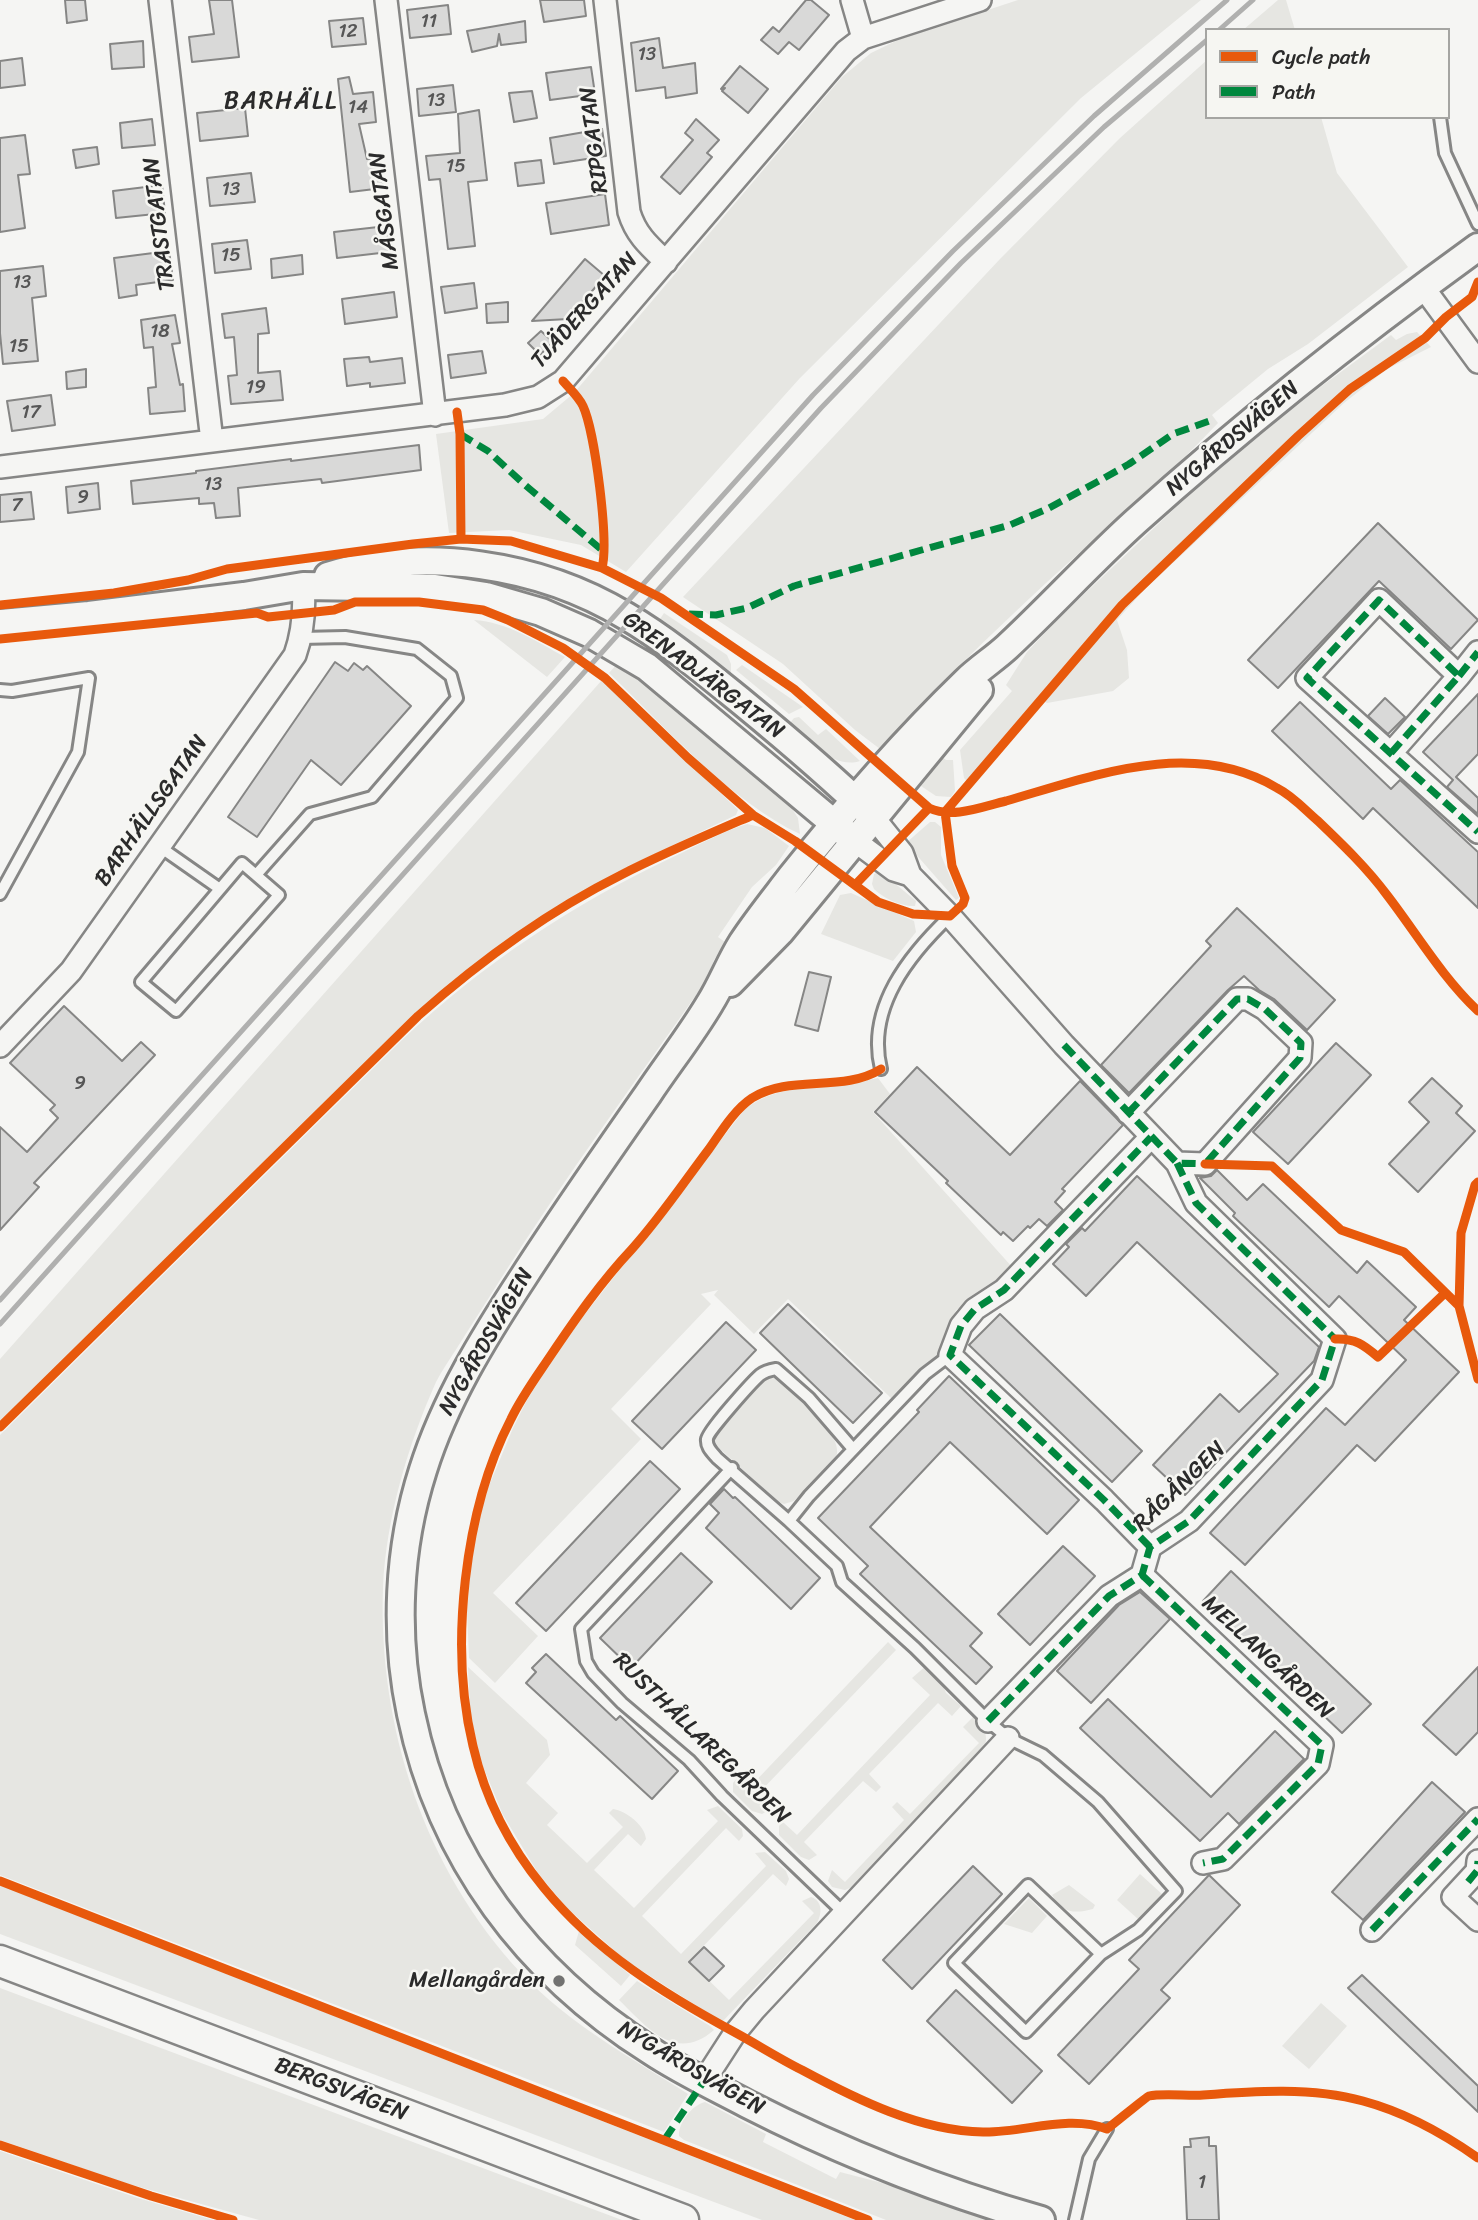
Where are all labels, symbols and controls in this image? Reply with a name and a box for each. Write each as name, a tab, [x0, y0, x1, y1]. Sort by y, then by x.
house number: 11	[421, 11, 437, 33]
house number: 12	[338, 21, 358, 43]
legend	[1205, 28, 1450, 119]
text: Cycle path	[1272, 38, 1371, 76]
house number: 13	[638, 44, 656, 66]
text: Path	[1272, 73, 1315, 111]
street label: RIPGATAN	[575, 85, 615, 195]
district label: BARHÄLL	[225, 88, 337, 116]
house number: 13	[427, 90, 445, 112]
house number: 14	[348, 97, 368, 119]
street label: MÅSGATAN	[364, 150, 406, 272]
street label: TRASTGATAN	[138, 156, 182, 292]
house number: 15	[446, 156, 466, 178]
house number: 13	[222, 179, 240, 201]
house number: 15	[221, 245, 241, 267]
street label: TJÄDERGATAN	[526, 247, 644, 375]
house number: 13	[13, 272, 31, 294]
house number: 18	[150, 321, 170, 343]
house number: 15	[9, 336, 29, 358]
street label: NYGÅRDSVÄGEN	[1161, 375, 1305, 503]
house number: 19	[246, 377, 266, 399]
house number: 17	[22, 402, 40, 424]
house number: 13	[204, 474, 222, 496]
house number: 9	[77, 487, 89, 509]
house number: 7	[12, 495, 22, 517]
street label: GRENADJÄRGATAN	[617, 606, 789, 746]
street label: BARHÄLLSGATAN	[90, 730, 214, 892]
house number: 9	[74, 1073, 86, 1095]
street label: NYGÅRDSVÄGEN	[434, 1263, 540, 1421]
street label: RÅGÅNGEN	[1128, 1436, 1232, 1538]
street label: MELLANGÅRDEN	[1196, 1590, 1338, 1726]
street label: RUSTHÅLLAREGÅRDEN	[607, 1647, 795, 1831]
place label: Mellangården	[409, 1967, 545, 1995]
marker: Mellangården	[551, 1973, 567, 1989]
street label: NYGÅRDSVÄGEN	[612, 2016, 770, 2122]
street label: BERGSVÄGEN	[270, 2052, 412, 2128]
house number: 1	[1198, 2172, 1206, 2194]

